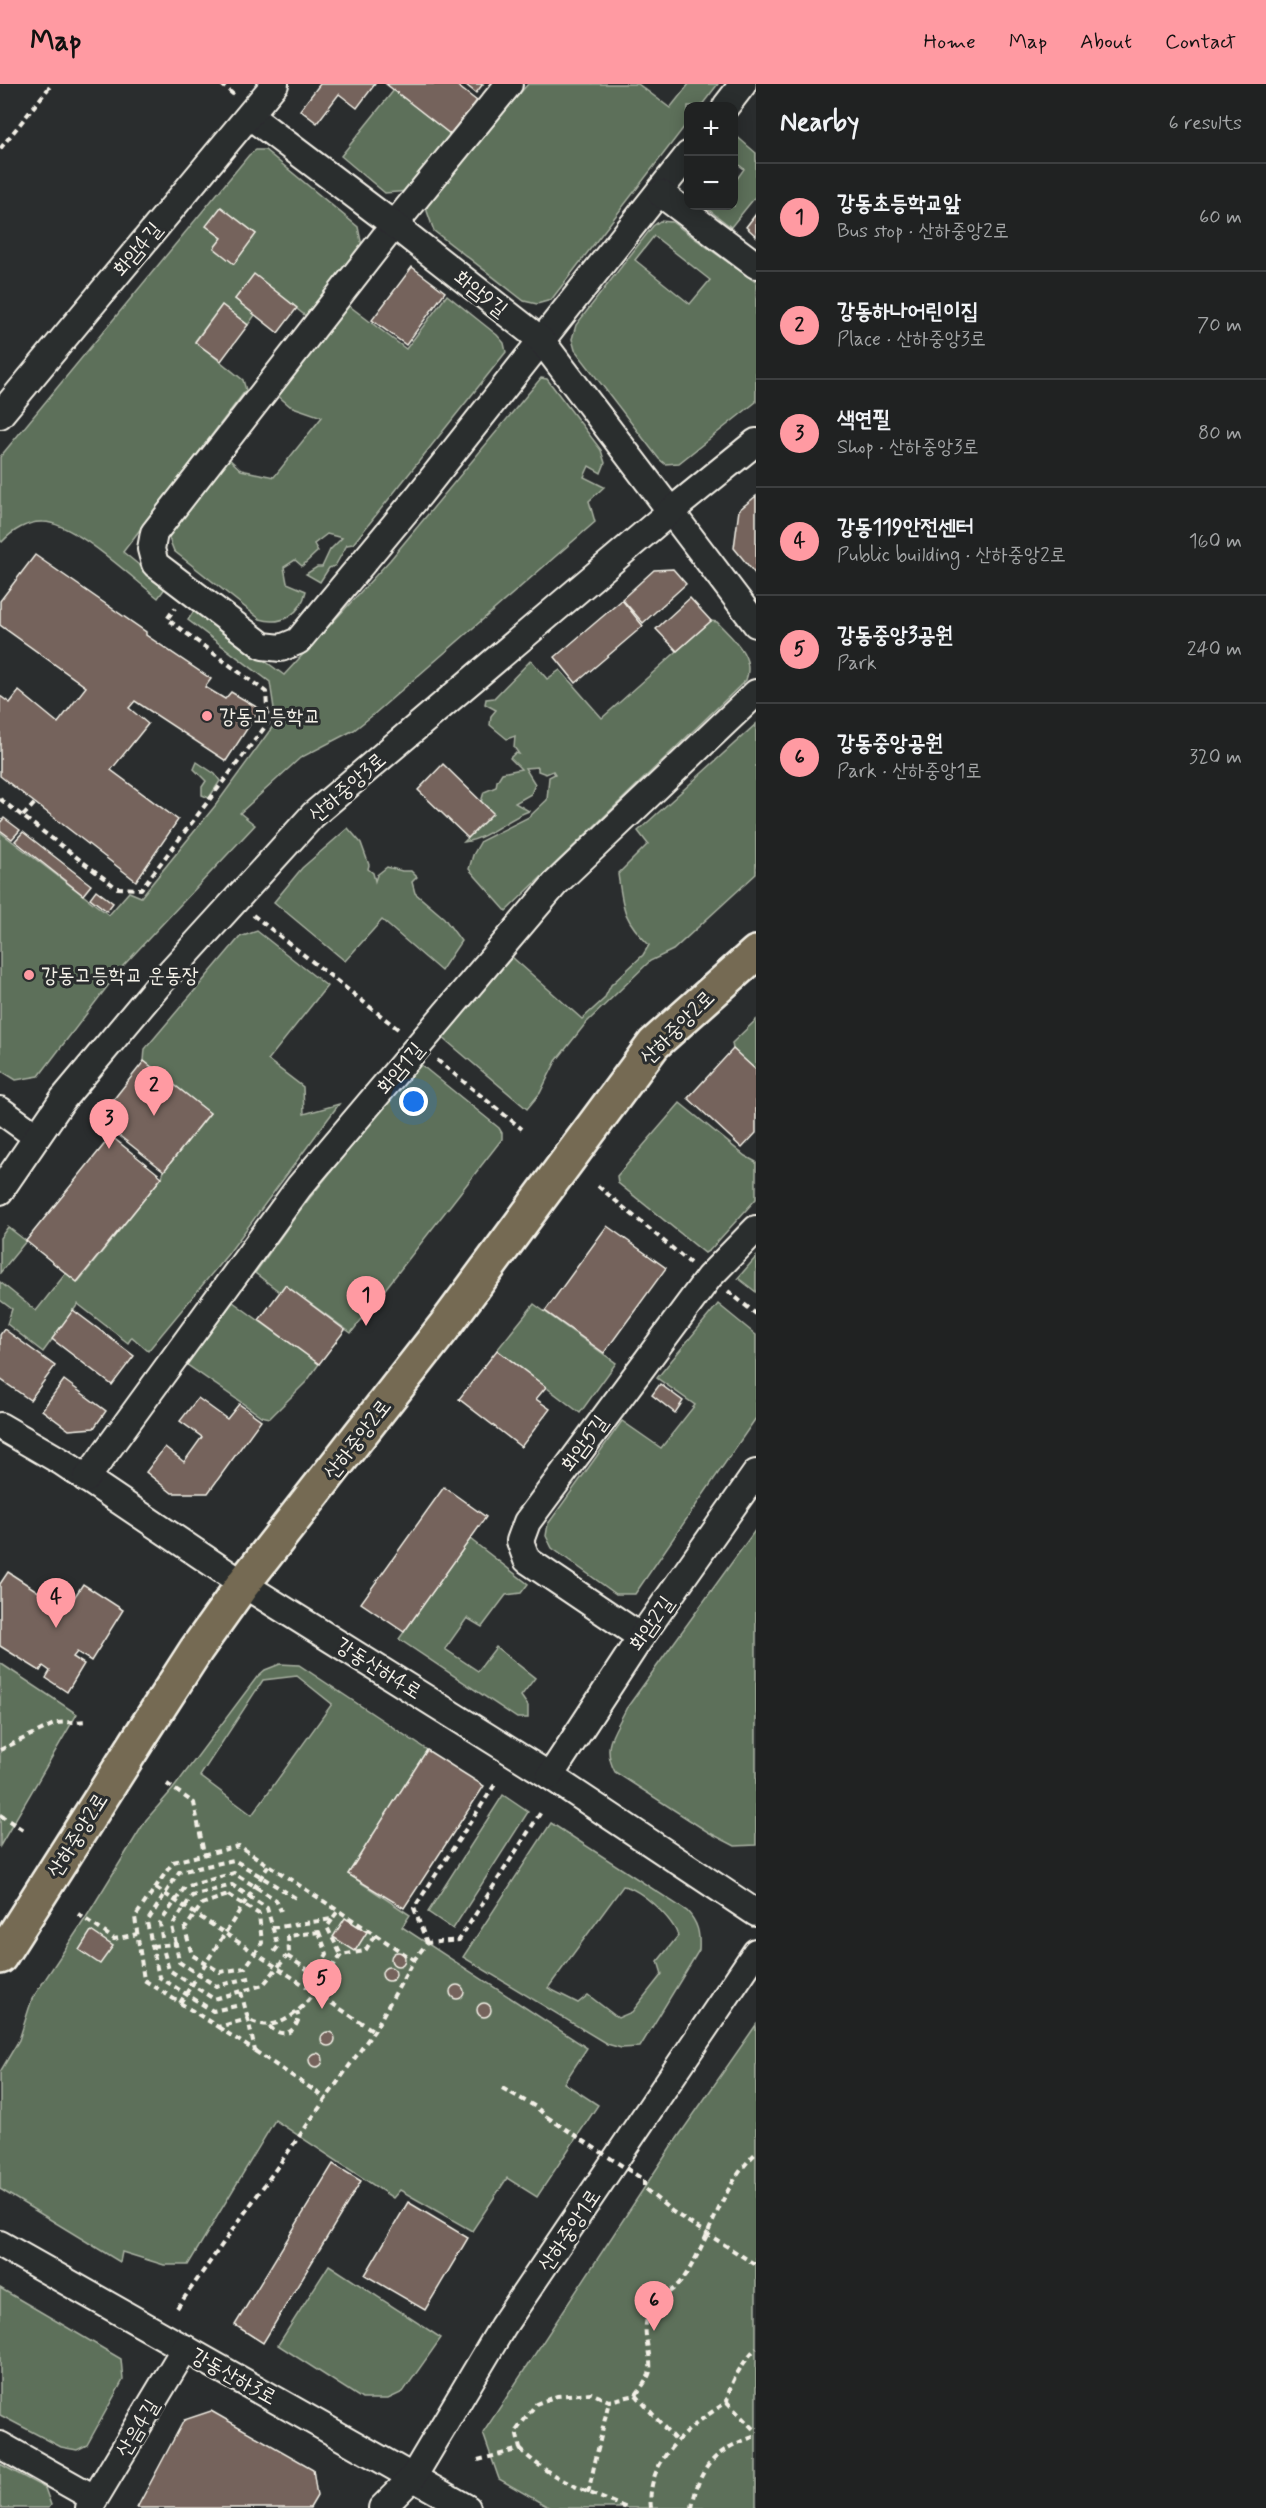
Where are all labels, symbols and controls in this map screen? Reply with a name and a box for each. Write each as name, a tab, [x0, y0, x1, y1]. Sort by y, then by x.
text: Map	[30, 24, 81, 61]
text: Home	[924, 28, 976, 56]
text: Map	[1009, 28, 1047, 56]
text: About	[1080, 28, 1132, 56]
text: Contact	[1165, 28, 1236, 56]
map controls	[684, 102, 738, 210]
button: +	[684, 102, 738, 156]
text: Nearby	[780, 106, 859, 140]
text: 6 results	[1169, 110, 1242, 137]
button: −	[684, 156, 738, 210]
text: 강동초등학교앞	[837, 190, 961, 218]
text: 1	[795, 204, 804, 231]
text: 60 m	[1199, 204, 1242, 231]
street label: 화암4길	[107, 216, 169, 283]
text: Bus stop · 산하중앙2로	[837, 218, 1009, 245]
street label: 화암9길	[448, 264, 513, 324]
text: 강동하나어린이집	[837, 298, 979, 326]
text: 2	[795, 312, 804, 339]
text: 70 m	[1197, 312, 1242, 339]
text: Place · 산하중앙3로	[837, 326, 986, 353]
text: 색연필	[837, 406, 890, 434]
text: 3	[795, 420, 804, 447]
text: 80 m	[1198, 420, 1242, 447]
text: Shop · 산하중앙3로	[837, 434, 979, 461]
text: 강동119안전센터	[837, 514, 974, 542]
text: 4	[794, 528, 805, 555]
text: 160 m	[1189, 528, 1242, 555]
text: Public building · 산하중앙2로	[837, 542, 1066, 569]
text: 강동중앙3공원	[837, 622, 953, 650]
text: 5	[794, 636, 806, 663]
text: 240 m	[1187, 636, 1242, 663]
text: Park	[837, 650, 877, 677]
place label: 강동고등학교	[219, 703, 320, 731]
marker: 강동고등학교	[200, 709, 214, 723]
text: 강동중앙공원	[837, 730, 943, 758]
text: 6	[794, 744, 805, 771]
text: 320 m	[1189, 744, 1242, 771]
street label: 산하중앙3로	[303, 746, 392, 829]
text: Park · 산하중앙1로	[837, 758, 982, 785]
place label: 강동고등학교 운동장	[41, 962, 199, 990]
marker: 강동고등학교 운동장	[22, 968, 36, 982]
street label: 산하중앙2로	[634, 984, 721, 1071]
street label: 화암1길	[371, 1037, 431, 1101]
pin: 2	[134, 1066, 174, 1116]
your location	[399, 1087, 428, 1116]
pin: 3	[90, 1100, 128, 1149]
pin: 1	[346, 1276, 386, 1326]
street label: 산하중앙2로	[318, 1394, 398, 1486]
street label: 화암5길	[555, 1410, 615, 1477]
pin: 4	[36, 1578, 76, 1628]
street label: 화암2길	[623, 1590, 681, 1657]
street label: 강동산하4로	[330, 1631, 427, 1706]
street label: 산하중앙2로	[41, 1788, 115, 1883]
pin: 5	[302, 1960, 342, 2009]
street label: 산하중앙1로	[532, 2184, 608, 2277]
pin: 6	[634, 2282, 674, 2331]
street label: 강동산하3로	[186, 2342, 281, 2412]
street label: 산음4길	[110, 2394, 166, 2463]

